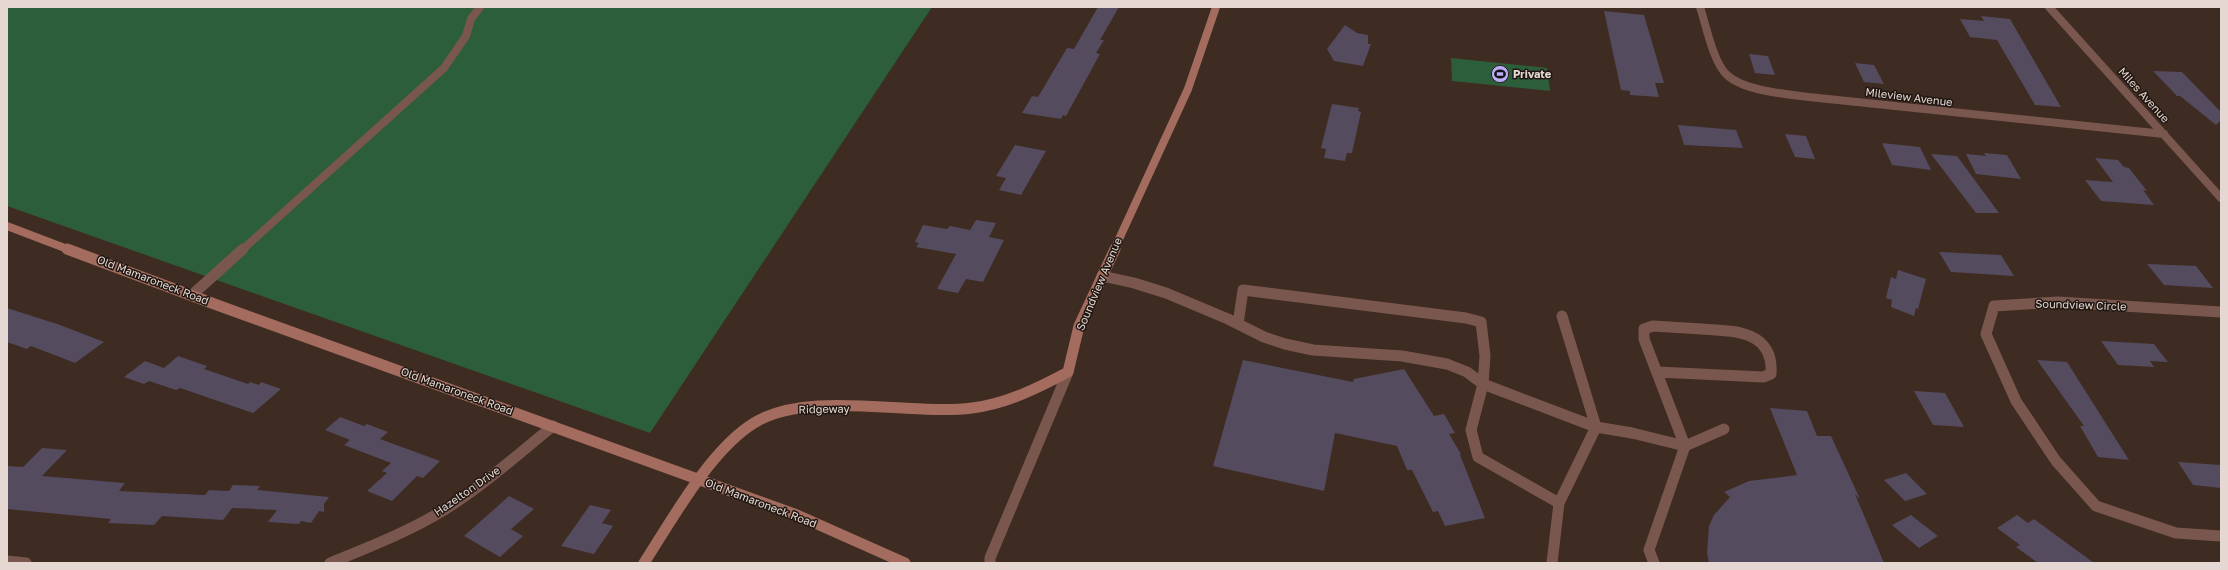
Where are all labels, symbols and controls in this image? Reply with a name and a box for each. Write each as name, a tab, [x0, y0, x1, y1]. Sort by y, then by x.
sports icon: Private	[1490, 64, 1510, 84]
street label: Miles Avenue	[2116, 64, 2172, 125]
place label: Private	[1513, 67, 1552, 80]
street label: Mileview Avenue	[1865, 85, 1953, 108]
street label: Soundview Avenue	[1073, 235, 1124, 332]
street label: Old Mamaroneck Road	[96, 252, 211, 307]
street label: Soundview Circle	[2035, 296, 2127, 313]
street label: Old Mamaroneck Road	[399, 364, 515, 417]
street label: Ridgeway	[798, 402, 850, 415]
street label: Hazelton Drive	[431, 463, 502, 518]
street label: Old Mamaroneck Road	[704, 475, 819, 530]

